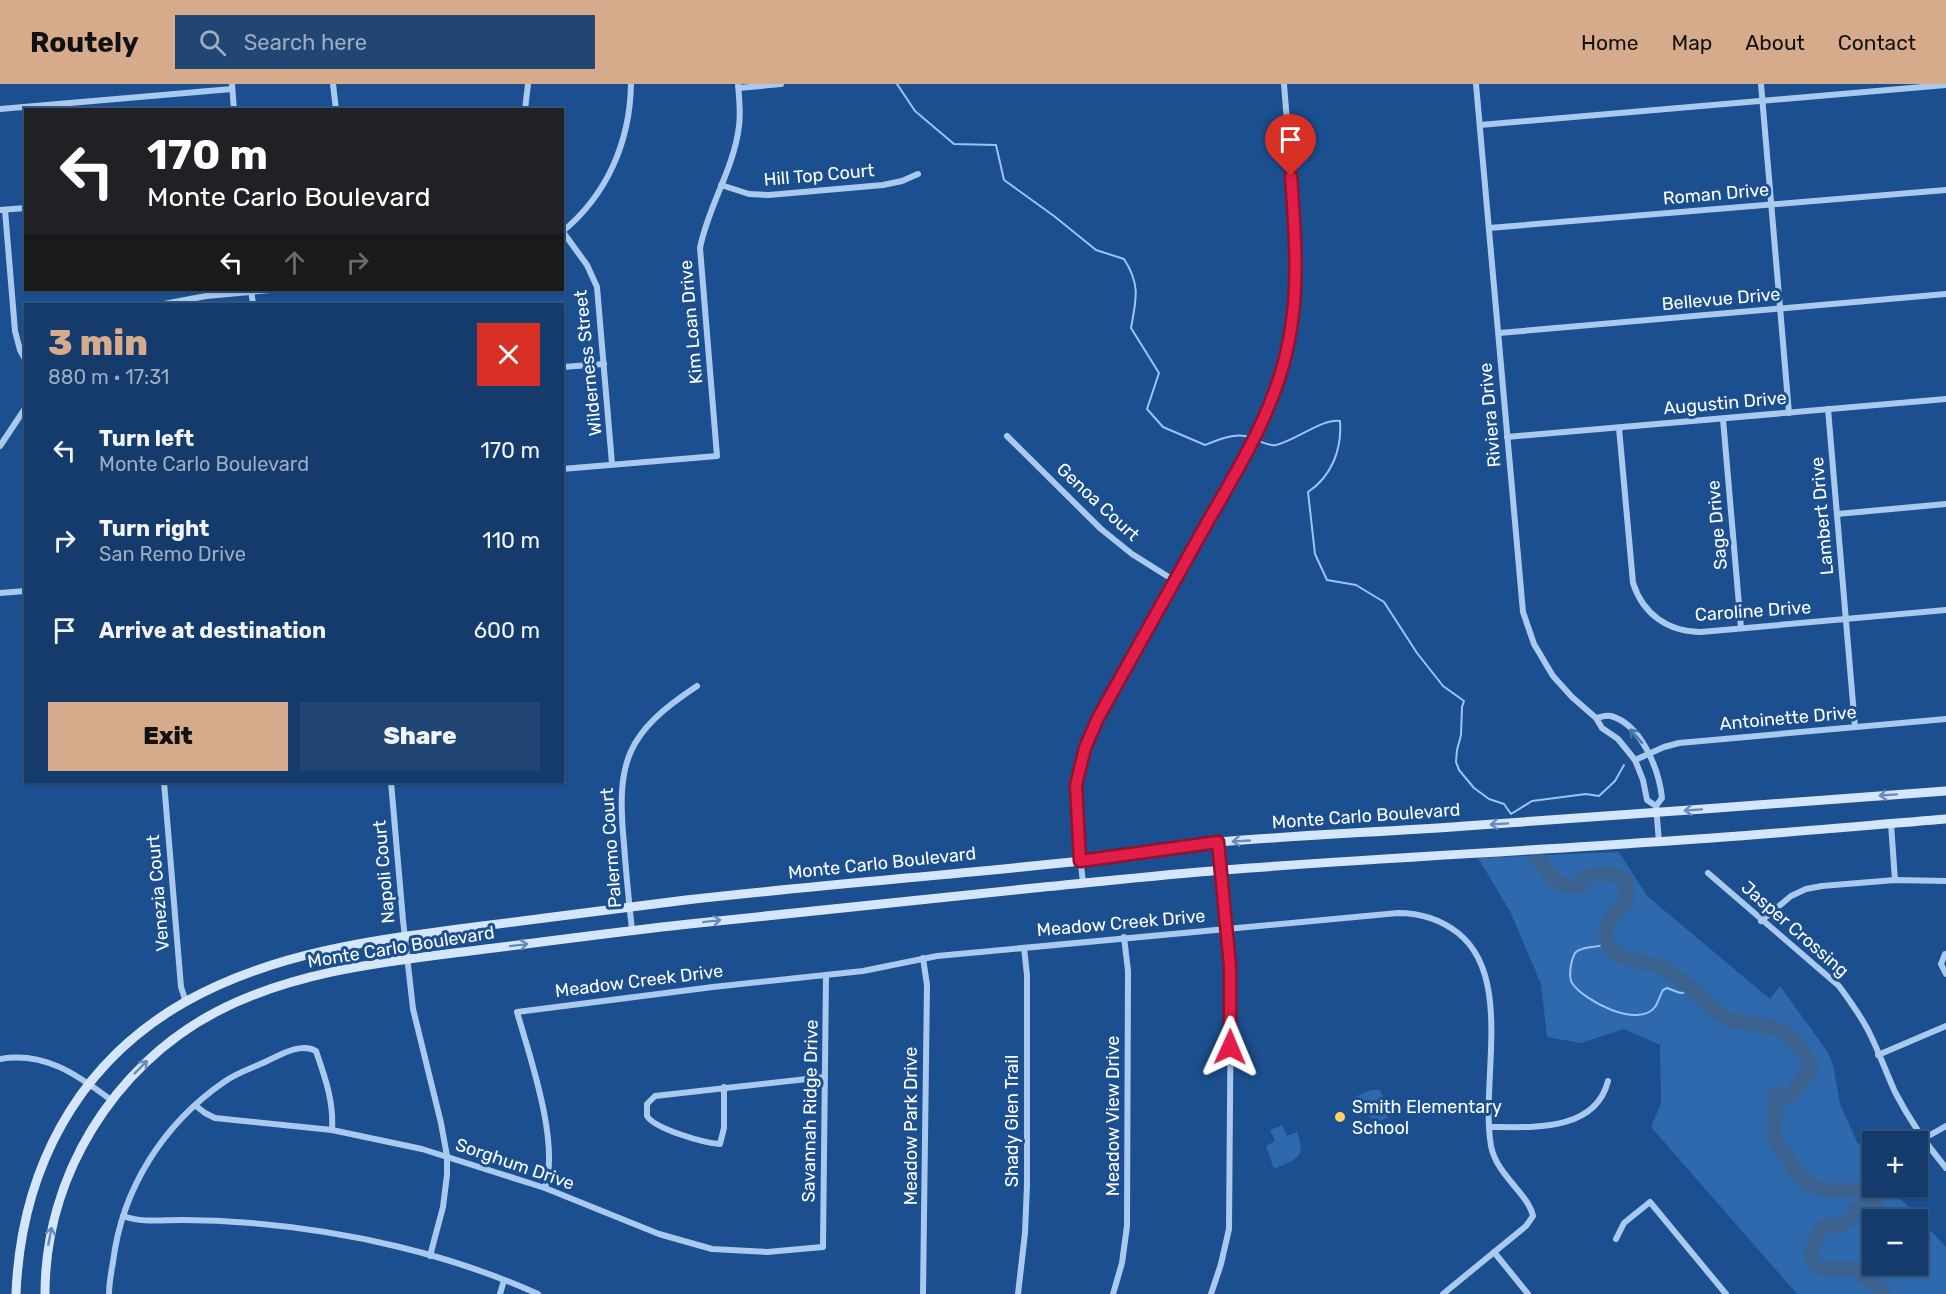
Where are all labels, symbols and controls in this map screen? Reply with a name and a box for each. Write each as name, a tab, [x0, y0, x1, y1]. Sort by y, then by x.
search box	[175, 15, 595, 69]
text: Routely	[30, 26, 139, 59]
icon: search	[196, 26, 229, 59]
text: Search here	[244, 29, 367, 56]
text: Home	[1581, 30, 1638, 55]
text: Map	[1671, 30, 1712, 55]
text: About	[1745, 30, 1805, 55]
text: Contact	[1838, 30, 1916, 55]
pin	[1265, 114, 1316, 176]
icon: arrive	[1274, 123, 1307, 156]
text: 170 m	[147, 130, 268, 180]
icon: left	[48, 132, 126, 210]
street label: Hill Top Court	[763, 159, 875, 191]
street label: Roman Drive	[1662, 178, 1770, 210]
text: Monte Carlo Boulevard	[147, 181, 431, 213]
icon: left	[215, 246, 248, 279]
icon: ahead	[278, 246, 311, 279]
icon: right	[341, 246, 374, 279]
street label: Kim Loan Drive	[675, 259, 707, 385]
street label: Bellevue Drive	[1661, 283, 1781, 315]
street label: Wilderness Street	[569, 289, 607, 437]
text: 3 min	[48, 321, 148, 364]
button: close	[477, 323, 540, 386]
street label: Riviera Drive	[1474, 362, 1506, 468]
text: 880 m · 17:31	[48, 365, 169, 389]
street label: Augustin Drive	[1662, 387, 1788, 419]
text: Turn left	[99, 425, 194, 452]
icon: left	[48, 434, 81, 467]
text: 170 m	[480, 437, 540, 464]
text: Monte Carlo Boulevard	[99, 452, 309, 476]
street label: Lambert Drive	[1806, 456, 1838, 576]
street label: Genoa Court	[1052, 458, 1144, 546]
street label: Sage Drive	[1702, 479, 1732, 571]
text: Turn right	[99, 515, 209, 542]
icon: right	[48, 524, 81, 557]
text: 110 m	[482, 527, 540, 554]
text: San Remo Drive	[99, 542, 246, 566]
street label: Caroline Drive	[1694, 596, 1812, 626]
icon: arrive	[48, 614, 81, 647]
text: Arrive at destination	[99, 617, 326, 644]
text: 600 m	[474, 617, 540, 644]
street label: Antoinette Drive	[1719, 701, 1857, 735]
button: Exit	[48, 702, 288, 771]
button: Share	[300, 702, 540, 771]
one-way arrow	[1629, 729, 1643, 744]
street label: Palermo Court	[596, 787, 626, 909]
one-way arrow	[1878, 790, 1898, 801]
street label: Monte Carlo Boulevard	[1271, 798, 1461, 834]
one-way arrow	[1684, 805, 1704, 816]
one-way arrow	[1489, 818, 1509, 829]
street label: Napoli Court	[369, 819, 399, 925]
street label: Venezia Court	[142, 834, 174, 952]
one-way arrow	[1232, 835, 1252, 846]
street label: Monte Carlo Boulevard	[787, 842, 977, 884]
street label: Jasper Crossing	[1737, 876, 1853, 982]
street label: Meadow Creek Drive	[1036, 905, 1206, 941]
one-way arrow	[702, 915, 722, 926]
street label: Monte Carlo Boulevard	[306, 921, 496, 973]
one-way arrow	[508, 939, 528, 950]
street label: Meadow Creek Drive	[554, 960, 724, 1002]
position arrow	[1198, 1015, 1262, 1079]
street label: Savannah Ridge Drive	[797, 1019, 823, 1203]
street label: Meadow View Drive	[1102, 1036, 1124, 1196]
street label: Meadow Park Drive	[900, 1047, 922, 1205]
street label: Shady Glen Trail	[1001, 1055, 1023, 1187]
one-way arrow	[134, 1059, 149, 1074]
place label: Smith Elementary School	[1352, 1096, 1502, 1139]
marker: Smith Elementary School	[1333, 1110, 1347, 1124]
map controls	[1862, 1131, 1928, 1275]
button: +	[1862, 1131, 1928, 1197]
street label: Sorghum Drive	[453, 1133, 577, 1195]
button: −	[1862, 1209, 1928, 1275]
one-way arrow	[45, 1227, 56, 1246]

